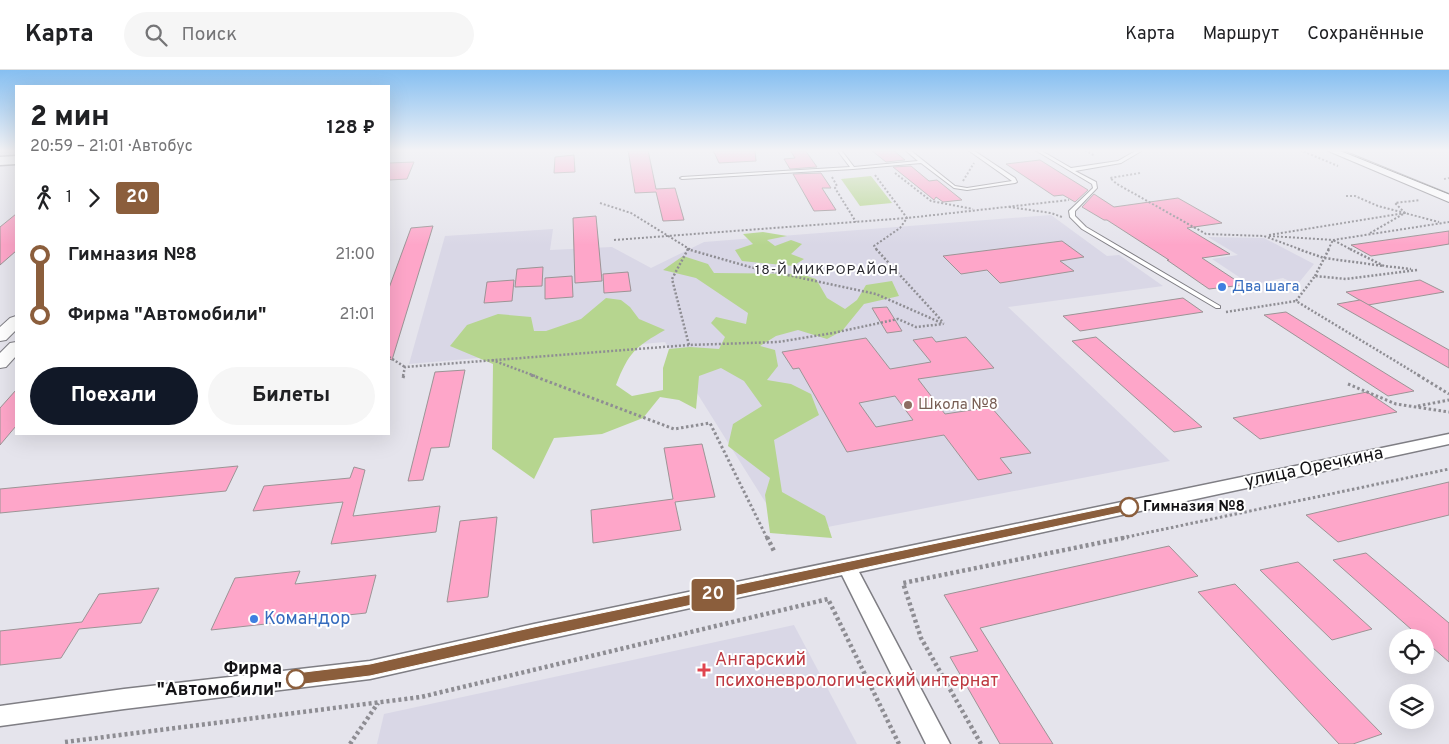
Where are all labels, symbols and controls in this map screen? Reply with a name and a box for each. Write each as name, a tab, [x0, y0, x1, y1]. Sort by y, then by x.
search box	[124, 12, 474, 57]
text: Карта	[25, 20, 94, 50]
icon: search	[142, 21, 170, 49]
text: Поиск	[182, 23, 237, 47]
text: Карта	[1125, 23, 1175, 46]
text: Маршрут	[1203, 23, 1279, 46]
text: Сохранённые	[1307, 23, 1424, 46]
text: 2 мин	[30, 100, 110, 136]
text: 128 ₽	[327, 116, 375, 140]
text: 20:59 – 21:01 · Автобус	[30, 137, 193, 157]
icon: walk	[30, 184, 58, 212]
icon: forward	[80, 184, 108, 212]
text: 20	[126, 186, 149, 209]
text: 1	[66, 188, 72, 208]
text: Гимназия №8	[68, 243, 197, 267]
text: 21:00	[335, 245, 375, 265]
district label: 18-Й МИКРОРАЙОН	[755, 261, 899, 279]
place label: Два шага	[1232, 278, 1299, 297]
marker: Два шага	[1216, 281, 1228, 293]
text: Фирма "Автомобили"	[68, 303, 266, 327]
text: 21:01	[339, 305, 375, 325]
button: Поехали	[30, 367, 198, 425]
button: Билеты	[208, 367, 375, 425]
place label: Школа №8	[918, 396, 998, 415]
marker: Школа №8	[902, 399, 914, 411]
street label: улица Оречкина	[1243, 442, 1385, 494]
marker: Гимназия №8	[1119, 497, 1139, 517]
place label: Гимназия №8	[1143, 498, 1245, 517]
line badge: 20	[690, 579, 736, 611]
text: 20	[702, 583, 724, 606]
place label: Командор	[264, 608, 350, 631]
marker: Командор	[248, 613, 260, 625]
map controls	[1389, 629, 1434, 729]
button: locate	[1389, 629, 1434, 674]
place label: Ангарский психоневрологический интернат	[715, 649, 998, 693]
place label: Фирма "Автомобили"	[157, 658, 282, 702]
marker: Ангарский психоневрологический интернат	[697, 663, 711, 677]
marker: Фирма "Автомобили"	[286, 669, 306, 689]
button: layers	[1389, 684, 1434, 729]

